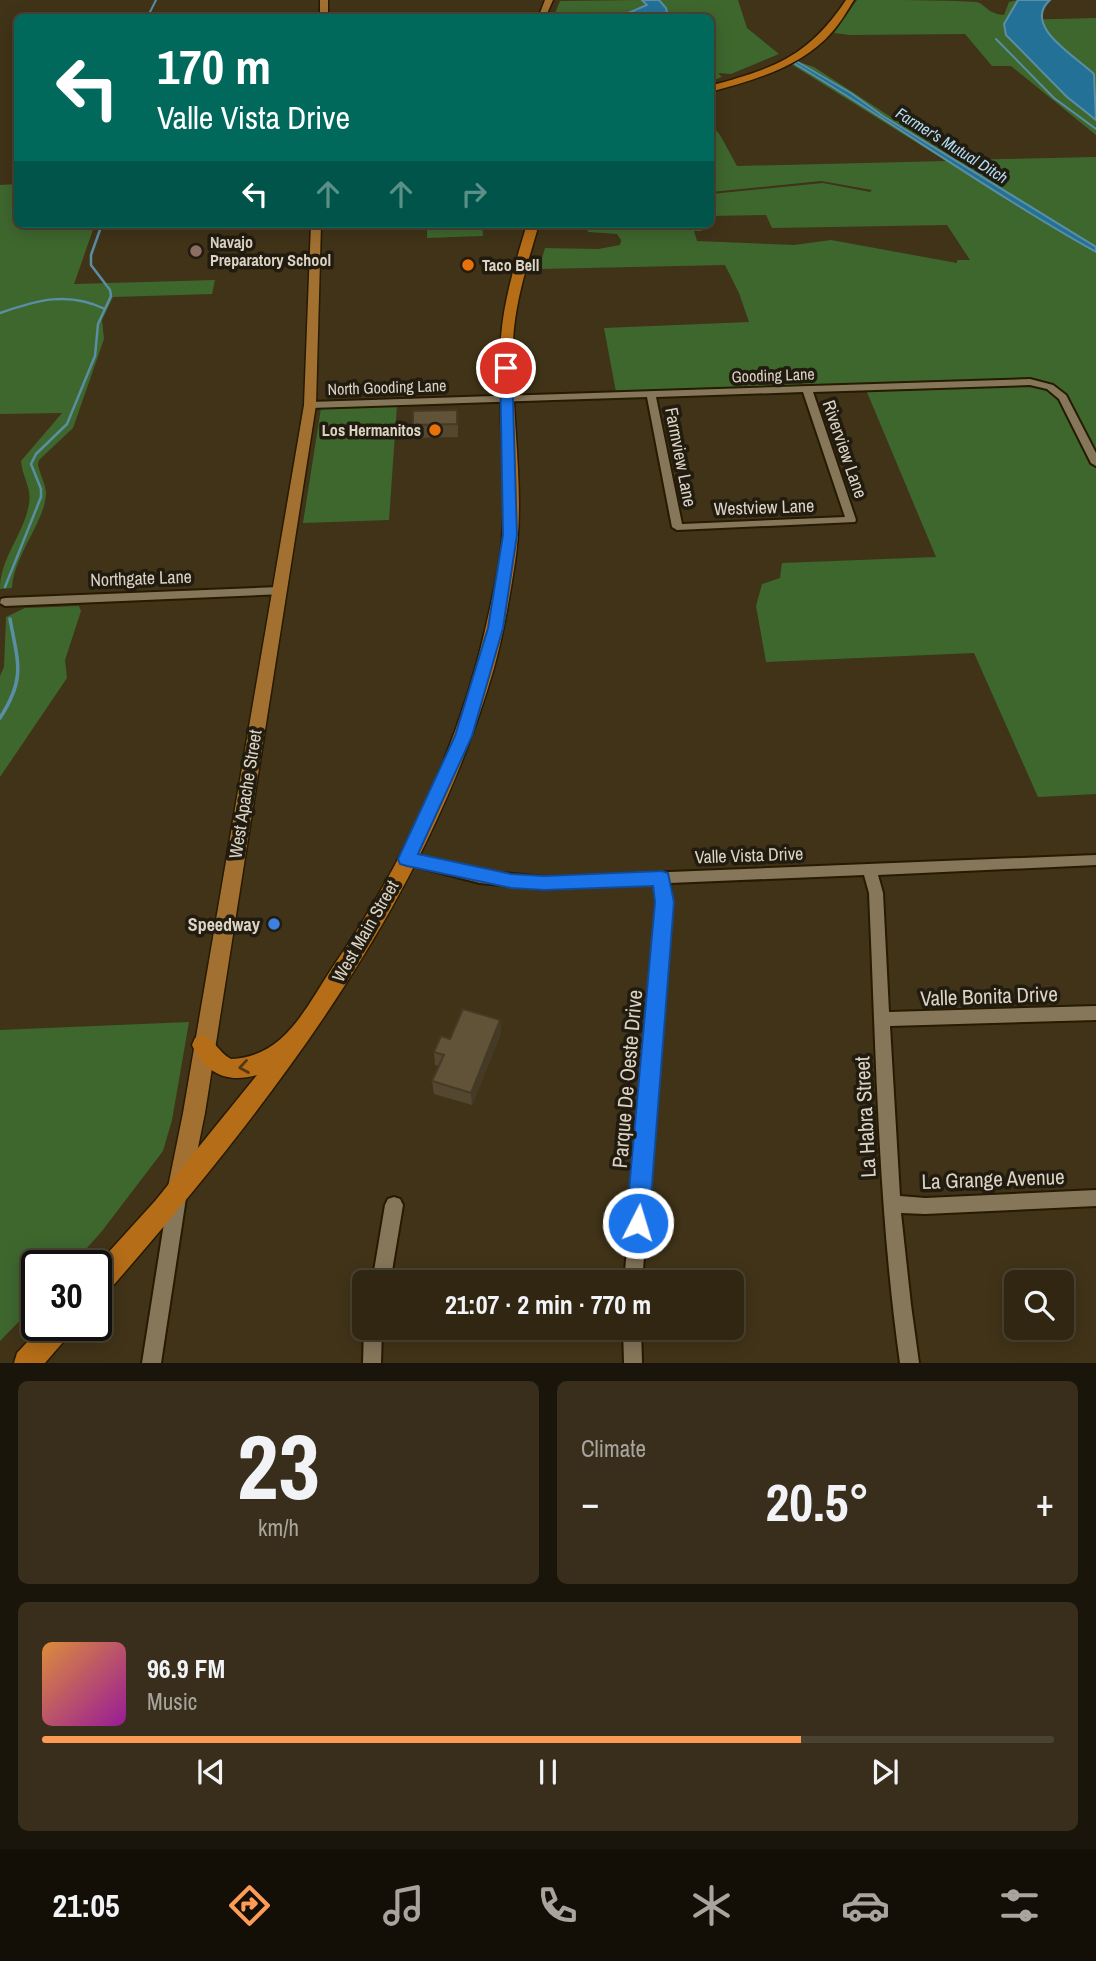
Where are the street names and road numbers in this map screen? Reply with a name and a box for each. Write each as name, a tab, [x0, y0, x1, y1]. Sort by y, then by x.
street label: Gooding Lane	[731, 363, 815, 387]
street label: North Gooding Lane	[327, 374, 447, 400]
street label: Riverview Lane	[816, 396, 874, 502]
street label: Farmview Lane	[659, 405, 703, 509]
street label: Westview Lane	[713, 493, 815, 521]
street label: Northgate Lane	[90, 564, 192, 592]
street label: West Apache Street	[222, 728, 268, 860]
street label: Valle Vista Drive	[694, 841, 804, 869]
street label: West Main Street	[326, 875, 404, 987]
street label: Valle Bonita Drive	[920, 979, 1058, 1013]
street label: Parque De Oeste Drive	[605, 989, 649, 1169]
street label: La Habra Street	[847, 1055, 883, 1178]
street label: La Grange Avenue	[921, 1162, 1065, 1196]

